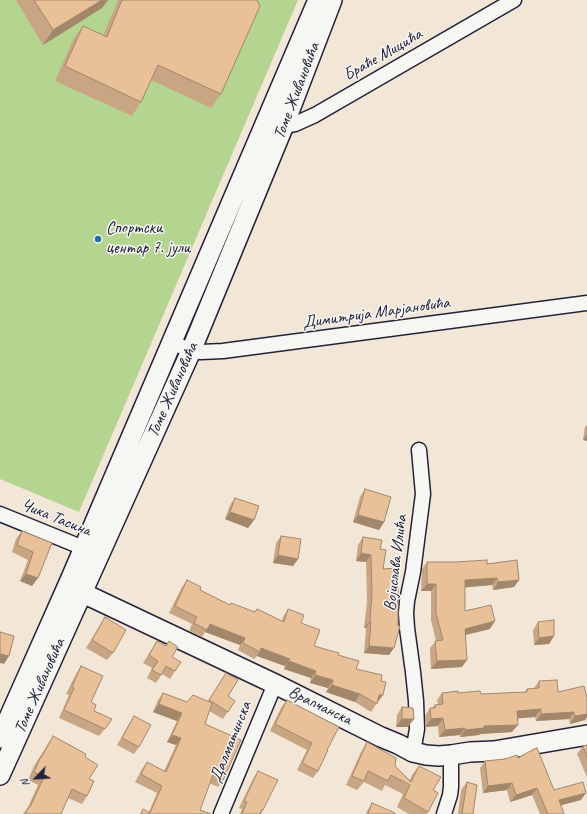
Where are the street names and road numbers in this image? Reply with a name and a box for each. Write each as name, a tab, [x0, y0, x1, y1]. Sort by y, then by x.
street label: Браће Мицића	[340, 24, 426, 86]
street label: Томе Живановића	[269, 40, 325, 142]
street label: Димитрија Марјановића	[301, 293, 451, 333]
street label: Томе Живановића	[143, 339, 203, 441]
street label: Чика Тасина	[18, 495, 94, 541]
street label: Војислава Илића	[380, 514, 412, 612]
street label: Томе Живановића	[10, 635, 70, 737]
street label: Врапчанска	[285, 682, 355, 730]
street label: Далматинска	[206, 699, 256, 785]

